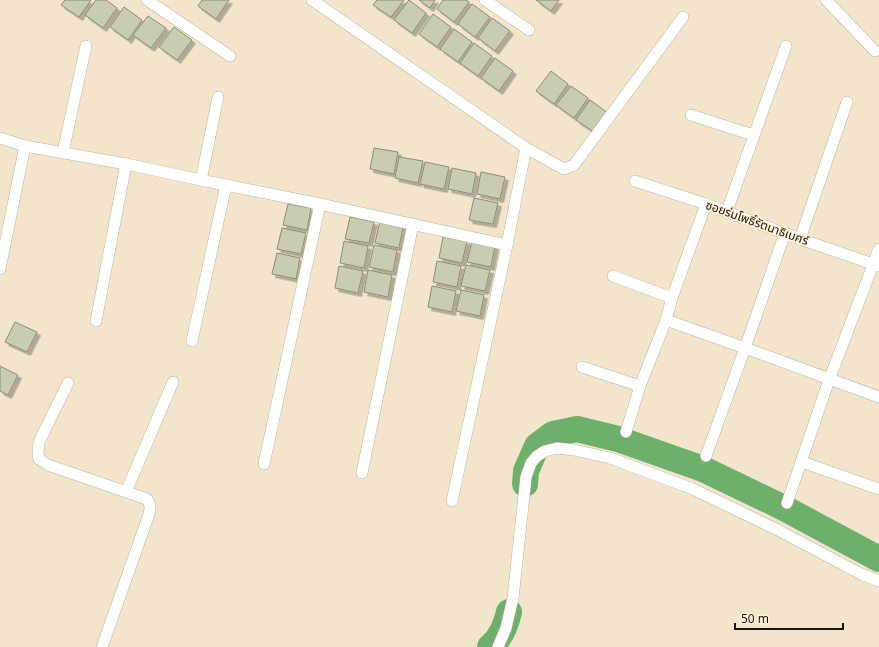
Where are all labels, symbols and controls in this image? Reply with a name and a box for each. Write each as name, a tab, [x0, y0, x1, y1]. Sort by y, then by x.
street label: ซอยร่มโพธิ์รัตนาธิเบศร์	[703, 196, 812, 250]
scale bar	[735, 605, 843, 631]
text: 50 m	[741, 610, 769, 628]

